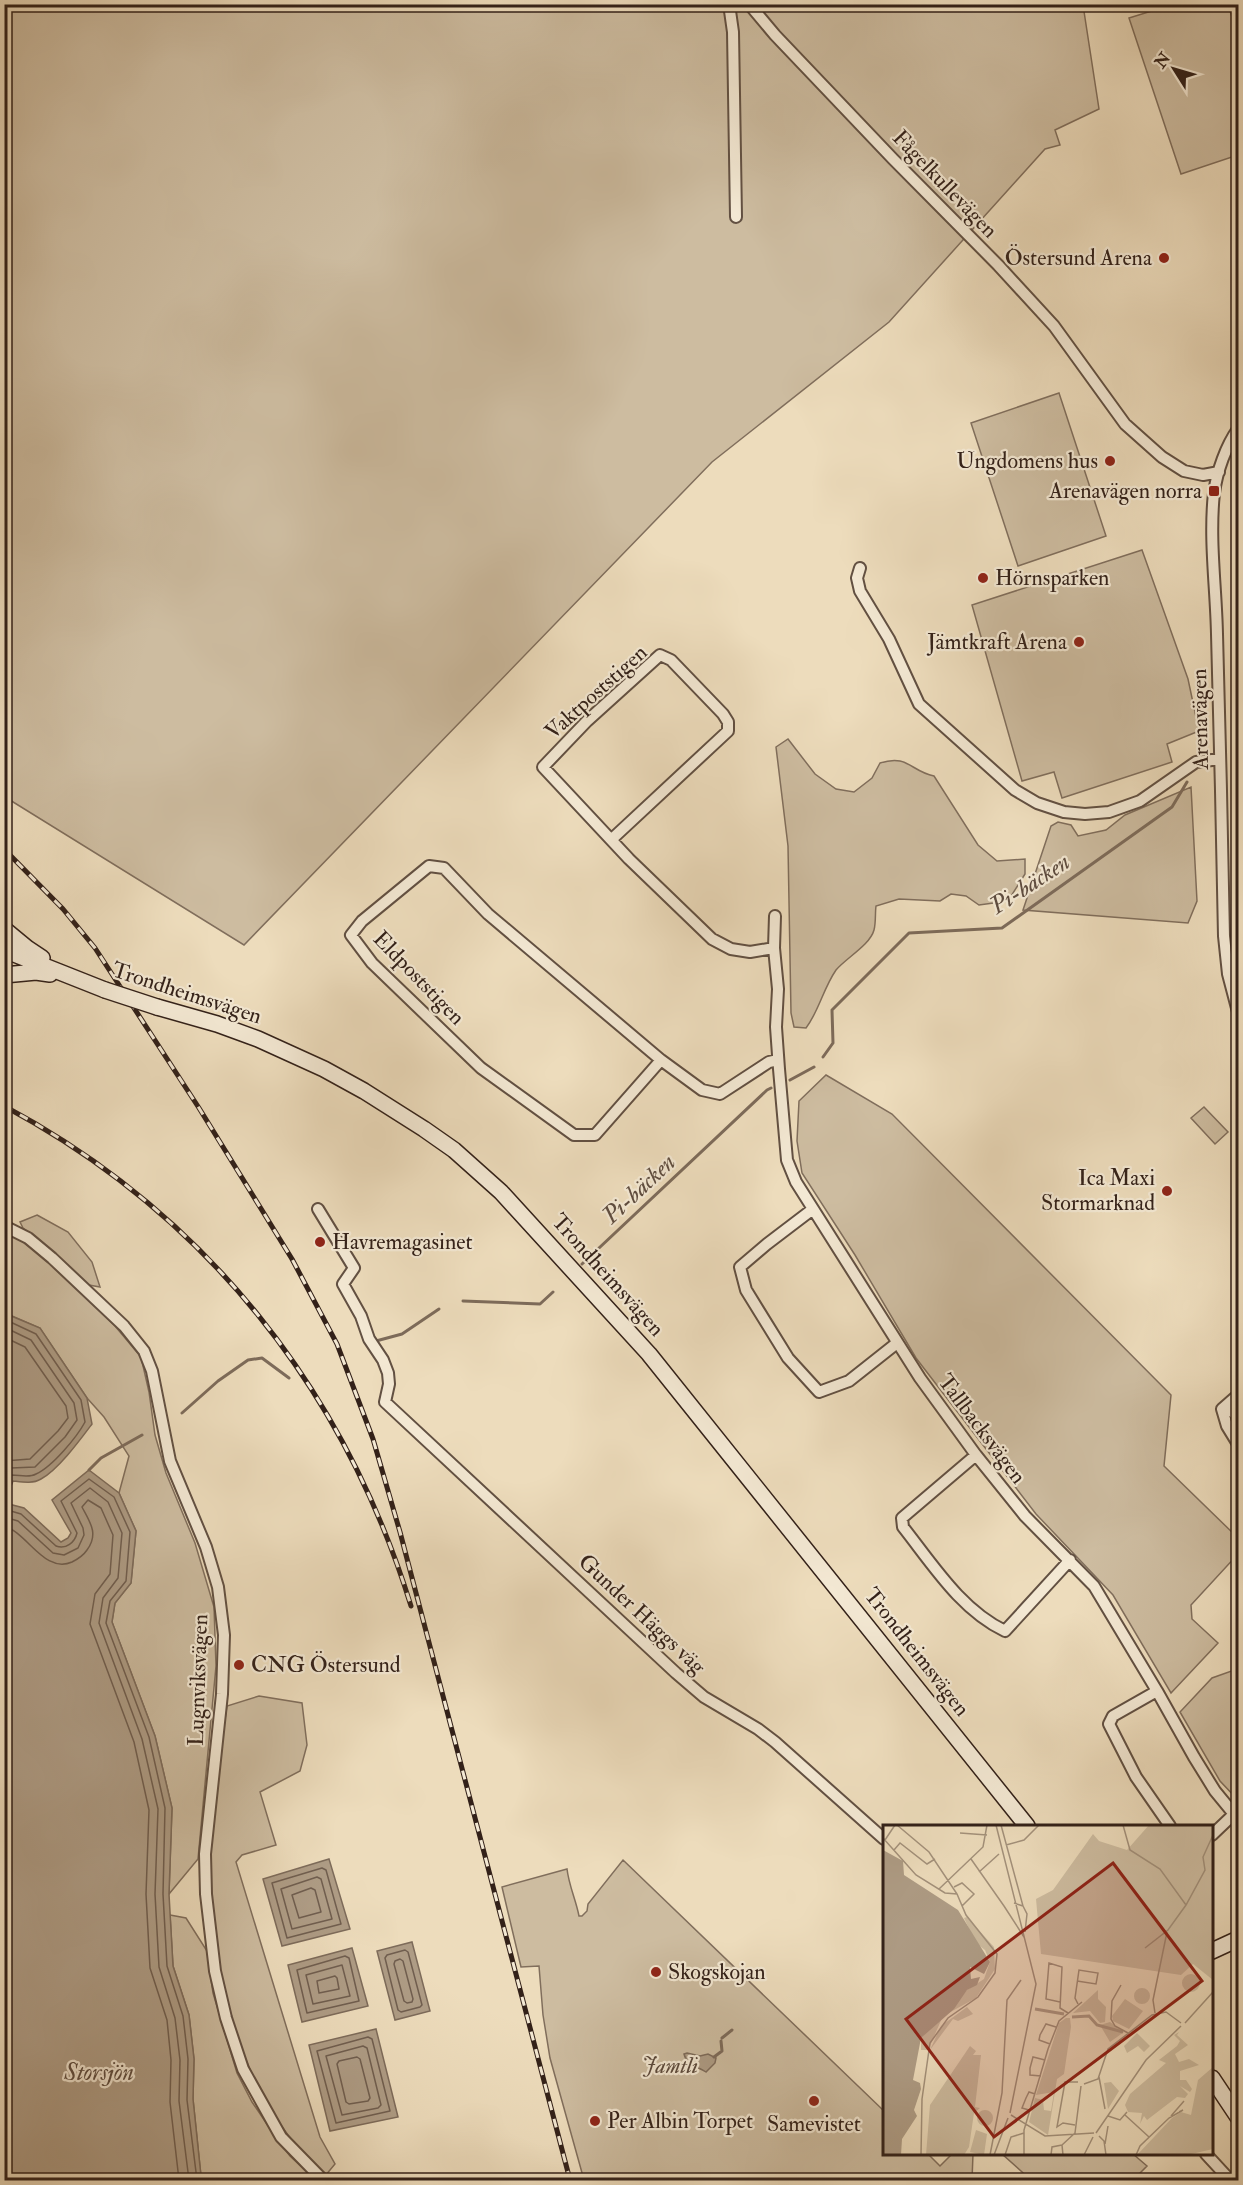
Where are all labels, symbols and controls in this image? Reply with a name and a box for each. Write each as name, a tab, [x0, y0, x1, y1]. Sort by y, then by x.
north arrow	[1144, 39, 1204, 99]
text: N	[1150, 48, 1176, 73]
street label: Fågelkullevägen	[886, 124, 1004, 244]
place label: Östersund Arena	[1005, 244, 1153, 272]
marker: Östersund Arena	[1157, 251, 1171, 265]
place label: Ungdomens hus	[956, 447, 1098, 475]
marker: Ungdomens hus	[1103, 454, 1117, 468]
place label: Arenavägen norra	[1048, 477, 1203, 505]
marker: Arenavägen norra	[1207, 484, 1221, 498]
place label: Hörnsparken	[995, 564, 1109, 593]
marker: Hörnsparken	[976, 571, 990, 585]
place label: Jämtkraft Arena	[926, 628, 1068, 656]
marker: Jämtkraft Arena	[1072, 635, 1086, 649]
street label: Vaktpoststigen	[539, 639, 654, 746]
street label: Arenavägen	[1185, 668, 1215, 771]
water label: Pi-bäcken	[983, 847, 1076, 922]
street label: Eldpoststigen	[366, 925, 471, 1032]
street label: Trondheimsvägen	[109, 956, 265, 1030]
water label: Pi-bäcken	[595, 1147, 682, 1232]
place label: Ica Maxi Stormarknad	[1041, 1164, 1155, 1217]
marker: Ica Maxi Stormarknad	[1160, 1184, 1174, 1198]
street label: Trondheimsvägen	[545, 1208, 671, 1342]
place label: Havremagasinet	[332, 1228, 473, 1256]
marker: Havremagasinet	[313, 1235, 327, 1249]
street label: Tallbacksvägen	[932, 1368, 1032, 1490]
street label: Gunder Häggs väg	[572, 1548, 712, 1681]
street label: Trondheimsvägen	[858, 1582, 976, 1722]
street label: Lugnviksvägen	[182, 1613, 214, 1747]
place label: CNG Östersund	[251, 1651, 401, 1679]
marker: CNG Östersund	[232, 1658, 246, 1672]
inset map	[883, 1825, 1213, 2155]
place label: Skogskojan	[668, 1958, 766, 1986]
marker: Skogskojan	[649, 1965, 663, 1979]
park label: Jamtli	[642, 2052, 698, 2080]
water label: Storsjön	[63, 2057, 134, 2088]
marker: Samevistet	[807, 2094, 821, 2108]
place label: Per Albin Torpet	[607, 2107, 753, 2136]
place label: Samevistet	[767, 2110, 861, 2138]
marker: Per Albin Torpet	[588, 2114, 602, 2128]

